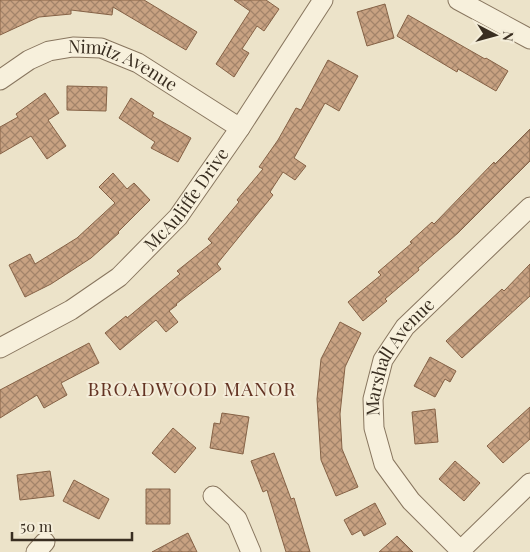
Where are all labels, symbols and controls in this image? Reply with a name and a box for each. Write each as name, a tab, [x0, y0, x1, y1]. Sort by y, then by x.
north arrow	[470, 10, 520, 60]
text: N	[498, 30, 518, 42]
street label: Nimitz Avenue	[67, 34, 182, 96]
street label: McAuliffe Drive	[138, 143, 234, 256]
street label: Marshall Avenue	[360, 292, 439, 417]
district label: BROADWOOD MANOR	[88, 375, 296, 401]
scale bar	[12, 510, 132, 542]
text: 50 m	[20, 516, 53, 536]

